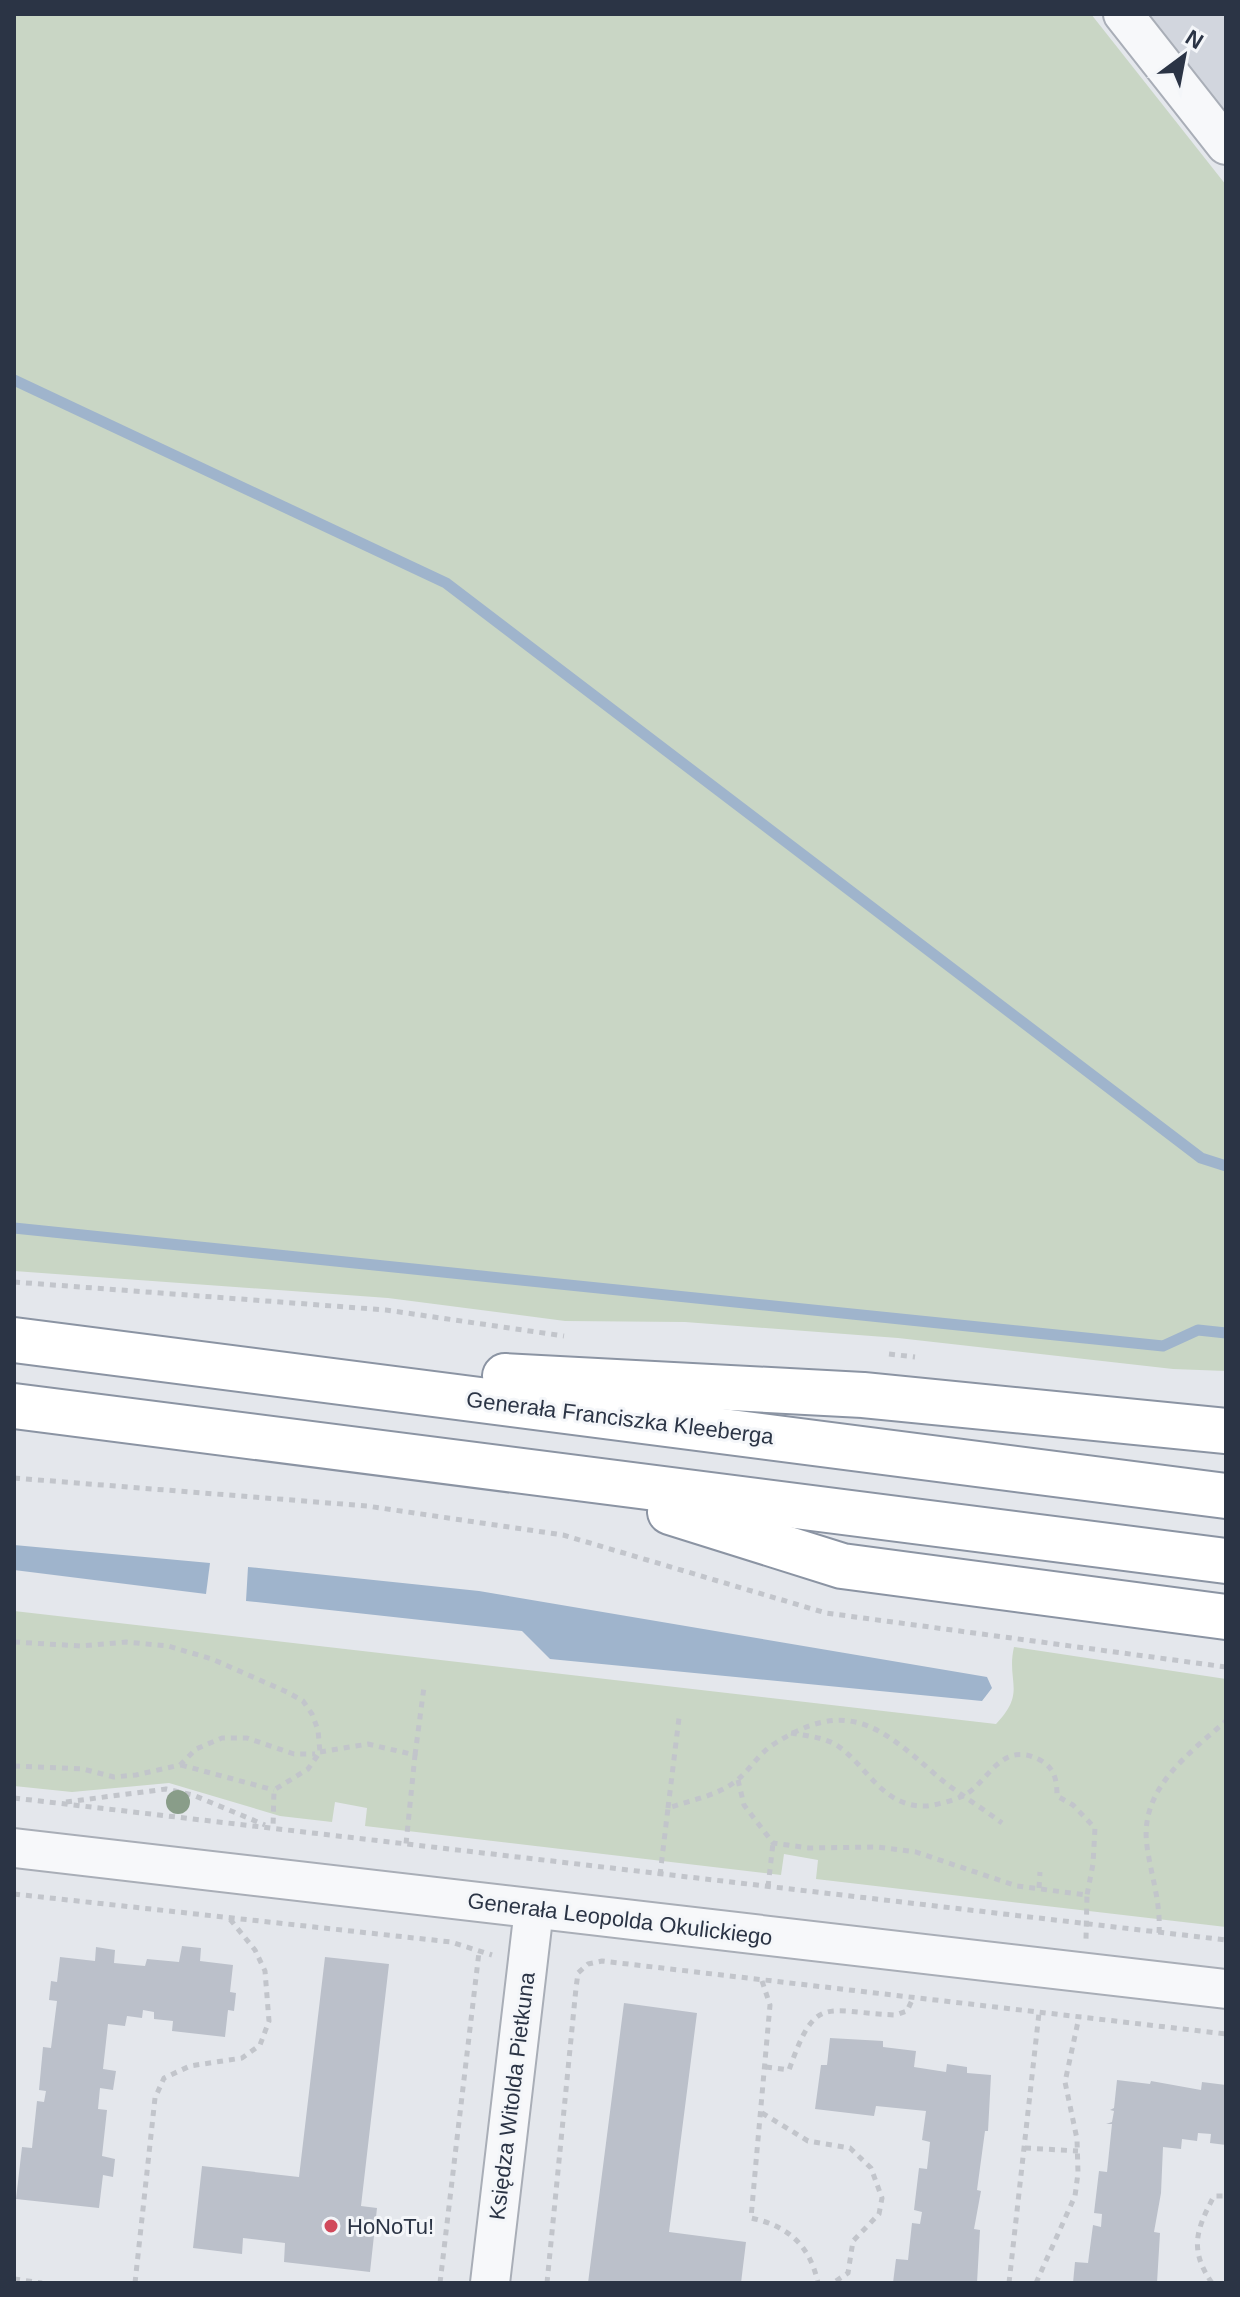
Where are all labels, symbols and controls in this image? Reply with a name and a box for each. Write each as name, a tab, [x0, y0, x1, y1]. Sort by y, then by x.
north arrow	[1144, 16, 1224, 96]
text: N	[1181, 25, 1208, 54]
street label: Generała Franciszka Kleeberga	[465, 1387, 776, 1449]
street label: Generała Leopolda Okulickiego	[466, 1888, 774, 1950]
street label: Księdza Witolda Pietkuna	[484, 1970, 540, 2221]
place label: HoNoTu!	[347, 2214, 434, 2239]
marker: HoNoTu!	[322, 2217, 340, 2235]

